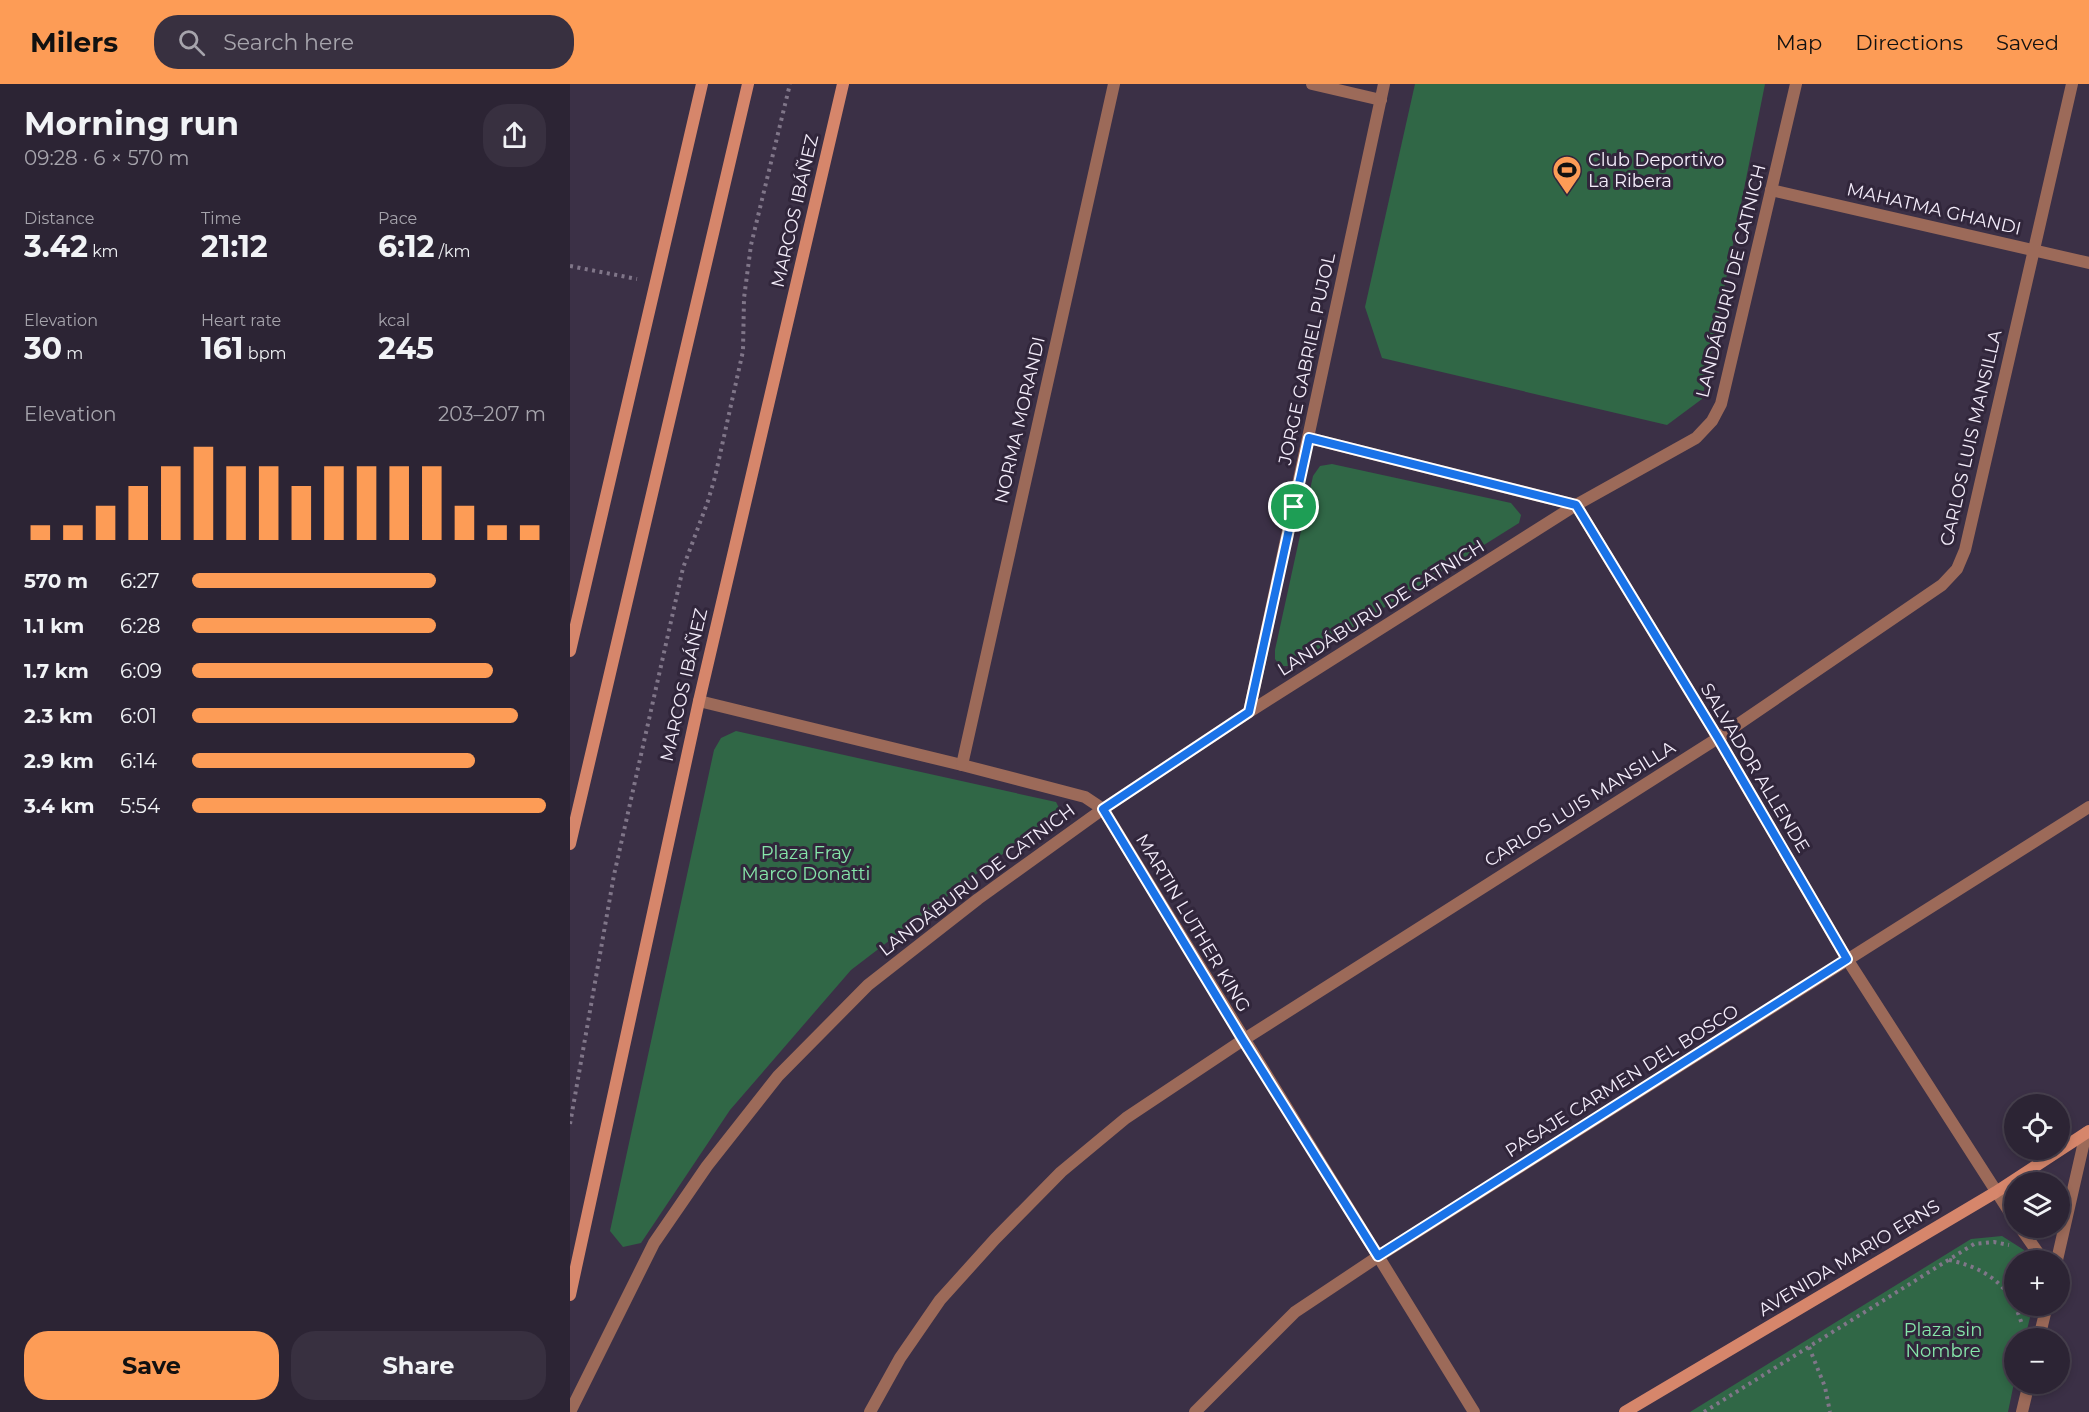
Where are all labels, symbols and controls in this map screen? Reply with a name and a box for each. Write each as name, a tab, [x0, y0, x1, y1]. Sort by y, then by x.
search box	[154, 15, 574, 69]
text: Milers	[30, 25, 118, 59]
icon: search	[175, 26, 208, 59]
text: Search here	[223, 29, 354, 56]
text: Map	[1776, 30, 1822, 55]
text: Directions	[1855, 30, 1963, 55]
text: Saved	[1996, 30, 2059, 55]
text: Morning run	[24, 103, 239, 143]
button: share	[483, 104, 546, 167]
street label: MARCOS IBÁÑEZ	[767, 132, 823, 290]
text: 09:28 · 6 × 570 m	[24, 146, 190, 170]
place label: Club Deportivo La Ribera	[1588, 149, 1724, 192]
sports icon: Club Deportivo La Ribera	[1551, 154, 1583, 196]
street label: LANDÁBURU DE CATNICH	[1691, 162, 1771, 400]
street label: MAHATMA GHANDI	[1845, 178, 2023, 240]
text: Distance	[24, 209, 94, 228]
text: Time	[201, 209, 241, 228]
text: Pace	[378, 209, 417, 228]
text: 3.42	[24, 228, 88, 265]
text: 21:12	[201, 228, 268, 265]
text: 6:12	[378, 228, 434, 265]
text: km	[88, 242, 119, 261]
text: /km	[434, 242, 471, 261]
street label: JORGE GABRIEL PUJOL	[1274, 251, 1340, 468]
text: Elevation	[24, 311, 98, 330]
text: Heart rate	[201, 311, 281, 330]
text: kcal	[378, 311, 410, 330]
street label: CARLOS LUIS MANSILLA	[1935, 328, 2007, 548]
text: 30	[24, 330, 62, 367]
text: 161	[201, 330, 244, 367]
text: 245	[378, 330, 434, 367]
street label: NORMA MORANDI	[990, 334, 1050, 506]
text: m	[62, 344, 83, 363]
text: bpm	[244, 344, 287, 363]
text: Elevation	[24, 402, 116, 426]
text: 203–207 m	[438, 402, 546, 426]
pin	[1268, 481, 1319, 532]
icon: arrive	[1277, 490, 1310, 523]
street label: LANDÁBURU DE CATNICH	[1274, 535, 1488, 681]
text: 570 m	[24, 569, 88, 593]
text: 6:27	[120, 569, 160, 593]
street label: MARCOS IBÁÑEZ	[656, 606, 712, 764]
text: 1.1 km	[24, 614, 84, 638]
text: 6:28	[120, 614, 161, 638]
text: 1.7 km	[24, 659, 89, 683]
text: 6:09	[120, 659, 162, 683]
street label: SALVADOR ALLENDE	[1696, 679, 1814, 857]
text: 2.3 km	[24, 704, 93, 728]
text: 6:01	[120, 704, 157, 728]
street label: CARLOS LUIS MANSILLA	[1481, 736, 1680, 872]
text: 2.9 km	[24, 749, 94, 773]
text: 6:14	[120, 749, 157, 773]
text: 3.4 km	[24, 794, 95, 818]
text: 5:54	[120, 794, 160, 818]
street label: LANDÁBURU DE CATNICH	[875, 799, 1079, 961]
street label: MARTIN LUTHER KING	[1131, 830, 1255, 1016]
park label: Plaza Fray Marco Donatti	[742, 842, 870, 885]
street label: PASAJE CARMEN DEL BOSCO	[1501, 1000, 1743, 1162]
map controls	[2004, 1094, 2070, 1394]
button: locate	[2004, 1094, 2070, 1160]
button: layers	[2004, 1172, 2070, 1238]
street label: AVENIDA MARIO ERNS	[1754, 1195, 1944, 1321]
button: +	[2004, 1250, 2070, 1316]
park label: Plaza sin Nombre	[1904, 1319, 1982, 1362]
button: −	[2004, 1328, 2070, 1394]
button: Save	[24, 1331, 279, 1400]
button: Share	[291, 1331, 546, 1400]

